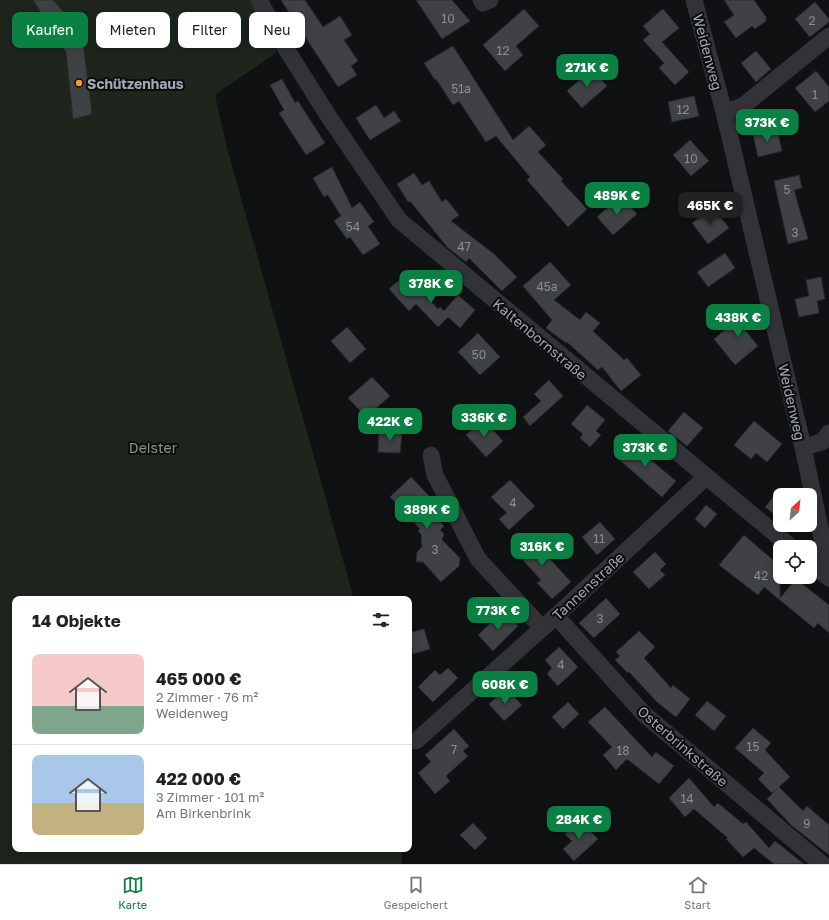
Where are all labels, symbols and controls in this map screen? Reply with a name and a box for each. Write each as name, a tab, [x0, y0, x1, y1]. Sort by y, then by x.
house number: 10	[441, 11, 455, 26]
chip: Kaufen	[12, 12, 88, 48]
chip: Mieten	[96, 12, 170, 48]
chip: Filter	[178, 12, 241, 48]
chip: Neu	[249, 12, 305, 48]
street label: Weidenweg	[690, 12, 726, 92]
house number: 2	[809, 13, 816, 28]
house number: 12	[497, 43, 509, 58]
pin: 271K €	[554, 54, 620, 88]
text: 271K €	[565, 59, 609, 75]
place label: Schützenhaus	[87, 75, 184, 92]
marker: Schützenhaus	[74, 78, 84, 88]
house number: 51a	[451, 81, 471, 96]
house number: 1	[812, 87, 818, 102]
house number: 12	[677, 102, 689, 117]
pin: 373K €	[734, 109, 800, 143]
text: 373K €	[745, 114, 789, 130]
house number: 10	[684, 151, 698, 166]
pin: 489K €	[584, 182, 650, 216]
house number: 5	[784, 182, 791, 197]
text: 489K €	[594, 187, 640, 203]
pin: 465K €	[677, 192, 743, 226]
text: 465K €	[687, 197, 733, 213]
house number: 54	[346, 219, 360, 234]
house number: 3	[791, 225, 799, 240]
house number: 47	[457, 239, 471, 254]
pin: 378K €	[398, 270, 464, 304]
text: 378K €	[408, 275, 454, 291]
house number: 45a	[536, 279, 558, 294]
street label: Kaltenbornstraße	[490, 295, 590, 383]
pin: 438K €	[705, 304, 771, 338]
text: 438K €	[715, 309, 761, 325]
house number: 50	[472, 347, 486, 362]
street label: Weidenweg	[775, 362, 809, 442]
pin: 336K €	[451, 404, 517, 438]
pin: 422K €	[357, 408, 423, 442]
text: 336K €	[461, 409, 507, 425]
text: 422K €	[367, 413, 413, 429]
pin: 373K €	[612, 434, 678, 468]
park label: Deister	[129, 439, 178, 456]
text: 373K €	[623, 439, 667, 455]
north arrow	[773, 488, 817, 532]
map controls	[773, 488, 817, 584]
house number: 4	[509, 495, 517, 510]
pin: 389K €	[394, 496, 460, 530]
text: 389K €	[404, 501, 450, 517]
house number: 11	[593, 531, 605, 546]
pin: 316K €	[509, 533, 575, 567]
text: 316K €	[520, 538, 564, 554]
button: locate	[773, 540, 817, 584]
house number: 3	[431, 542, 439, 557]
street label: Tannenstraße	[549, 548, 627, 624]
house number: 42	[754, 568, 768, 583]
pin: 773K €	[465, 597, 531, 631]
text: 773K €	[476, 602, 520, 618]
icon: filters	[370, 609, 392, 631]
text: 14 Objekte	[32, 610, 121, 631]
house number: 3	[596, 611, 604, 626]
house number: 4	[557, 657, 565, 672]
text: 465 000 €	[156, 668, 241, 689]
icon: home	[64, 670, 112, 718]
pin: 608K €	[472, 671, 538, 705]
text: 608K €	[482, 676, 528, 692]
text: 2 Zimmer · 76 m²	[156, 689, 258, 705]
street label: Osterbrinkstraße	[634, 702, 732, 790]
text: Weidenweg	[156, 705, 228, 721]
house number: 15	[747, 739, 759, 754]
house number: 7	[451, 742, 457, 757]
house number: 18	[616, 743, 630, 758]
text: 422 000 €	[156, 768, 241, 789]
icon: home	[64, 771, 112, 819]
text: 3 Zimmer · 101 m²	[156, 789, 264, 805]
house number: 14	[680, 791, 694, 806]
text: Am Birkenbrink	[156, 805, 251, 821]
pin: 284K €	[546, 806, 612, 840]
text: 284K €	[556, 811, 602, 827]
house number: 9	[803, 816, 811, 831]
tab: Karte	[118, 874, 147, 911]
tab: Gespeichert	[384, 874, 448, 911]
tab: Start	[684, 874, 711, 911]

